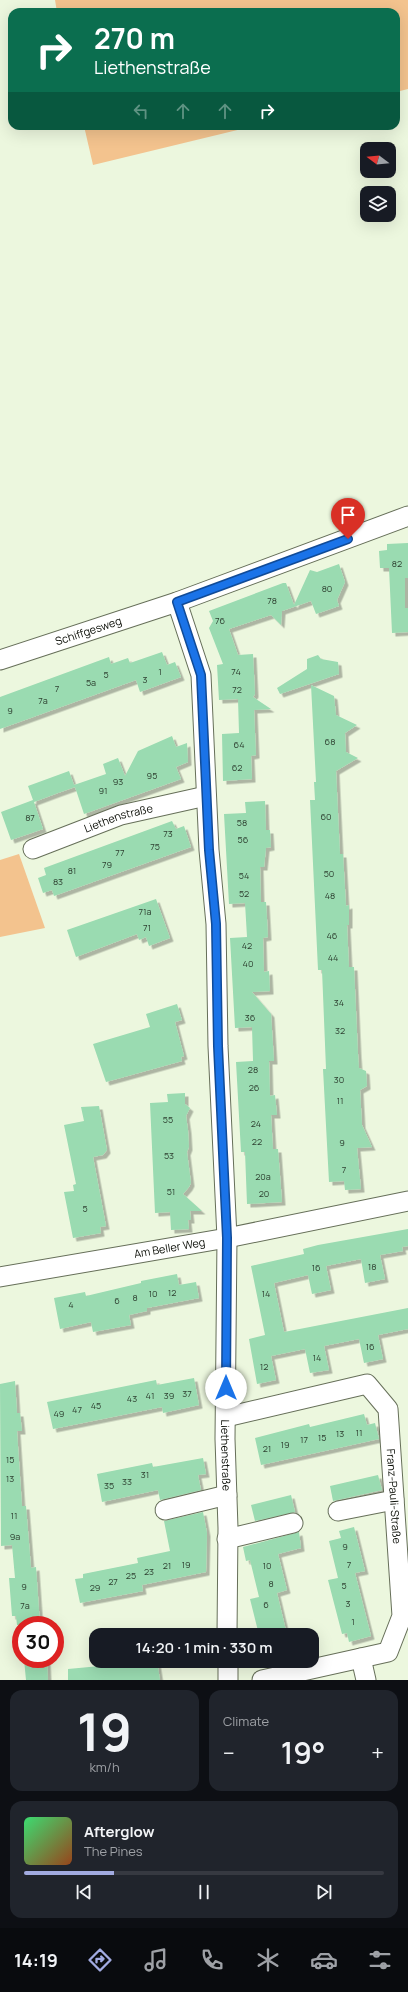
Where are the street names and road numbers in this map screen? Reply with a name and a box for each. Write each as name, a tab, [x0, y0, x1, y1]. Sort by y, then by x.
street label: Schiffgesweg	[53, 613, 123, 648]
street label: Liethenstraße	[82, 800, 155, 836]
street label: Am Beller Weg	[133, 1234, 206, 1261]
street label: Liethenstraße	[218, 1420, 235, 1492]
street label: Franz-Pauli-Straße	[384, 1448, 405, 1545]

